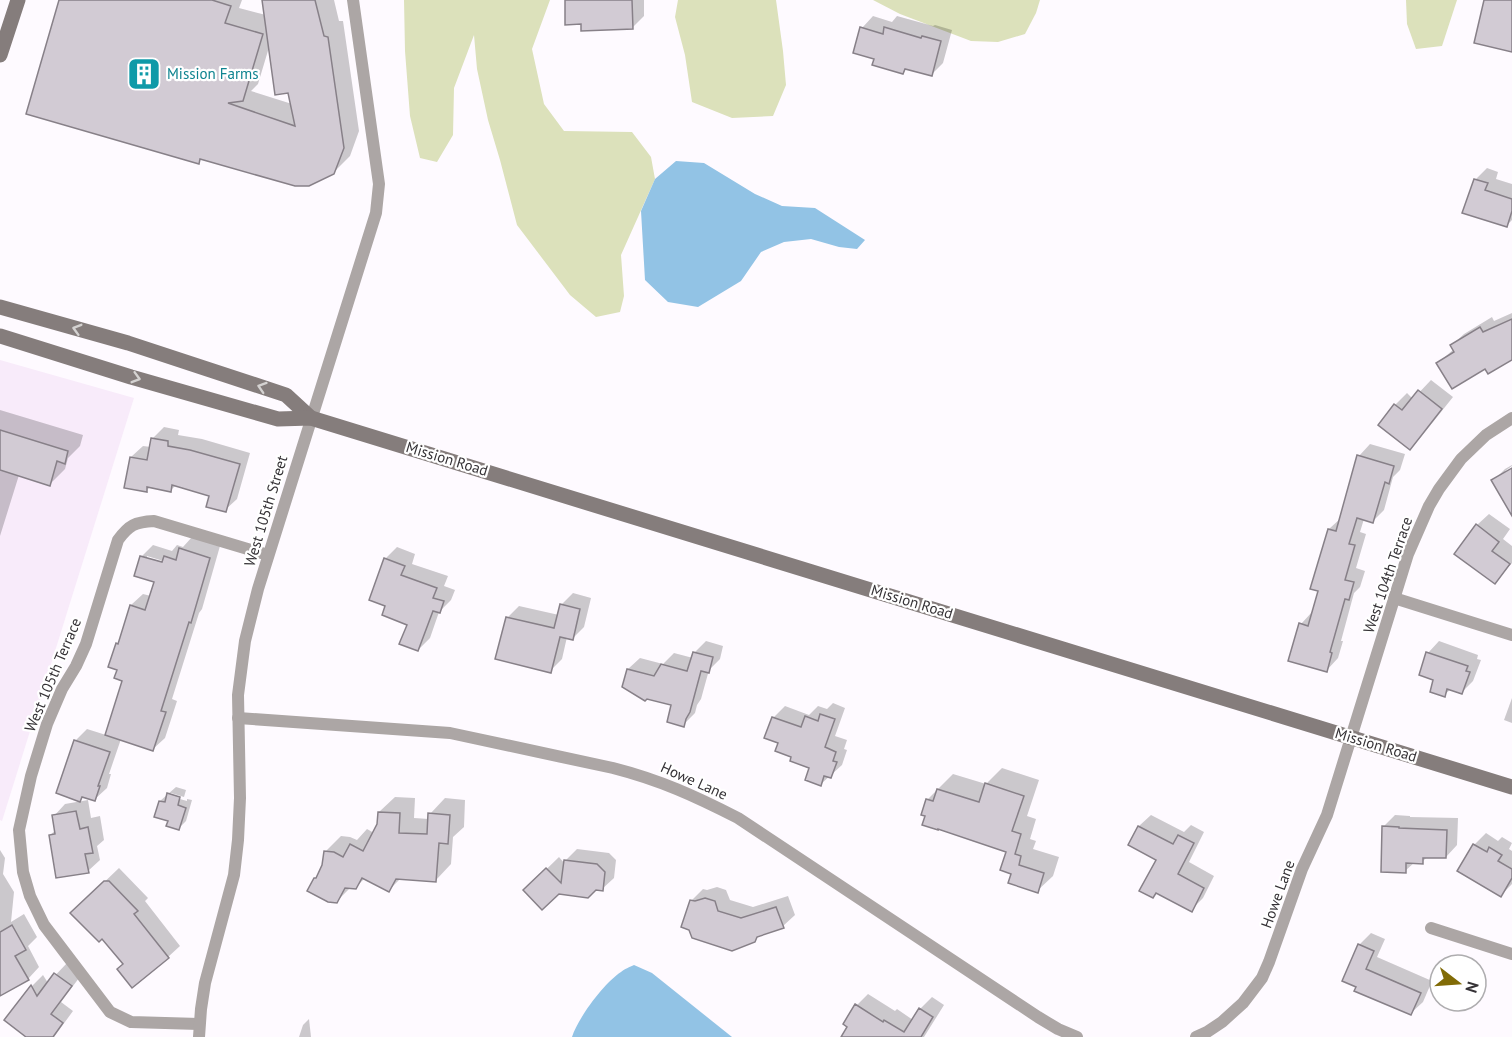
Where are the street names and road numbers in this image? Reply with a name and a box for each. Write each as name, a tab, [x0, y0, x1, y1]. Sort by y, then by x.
street label: Mission Road	[404, 437, 490, 480]
street label: West 105th Street	[240, 453, 291, 569]
street label: West 104th Terrace	[1359, 514, 1416, 636]
street label: Mission Road	[869, 580, 955, 623]
street label: West 105th Terrace	[20, 615, 85, 735]
street label: Mission Road	[1333, 723, 1419, 766]
street label: Howe Lane	[658, 757, 731, 804]
street label: Howe Lane	[1256, 857, 1299, 931]

